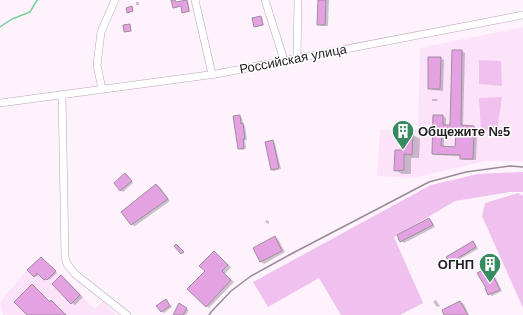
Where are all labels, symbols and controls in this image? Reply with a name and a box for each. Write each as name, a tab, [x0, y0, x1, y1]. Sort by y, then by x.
street label: Российская улица	[238, 41, 349, 77]
building icon: Общежите №5	[390, 118, 416, 151]
place label: Общежите №5	[418, 124, 510, 139]
building icon: ОГНП	[477, 251, 503, 284]
place label: ОГНП	[438, 257, 474, 272]

